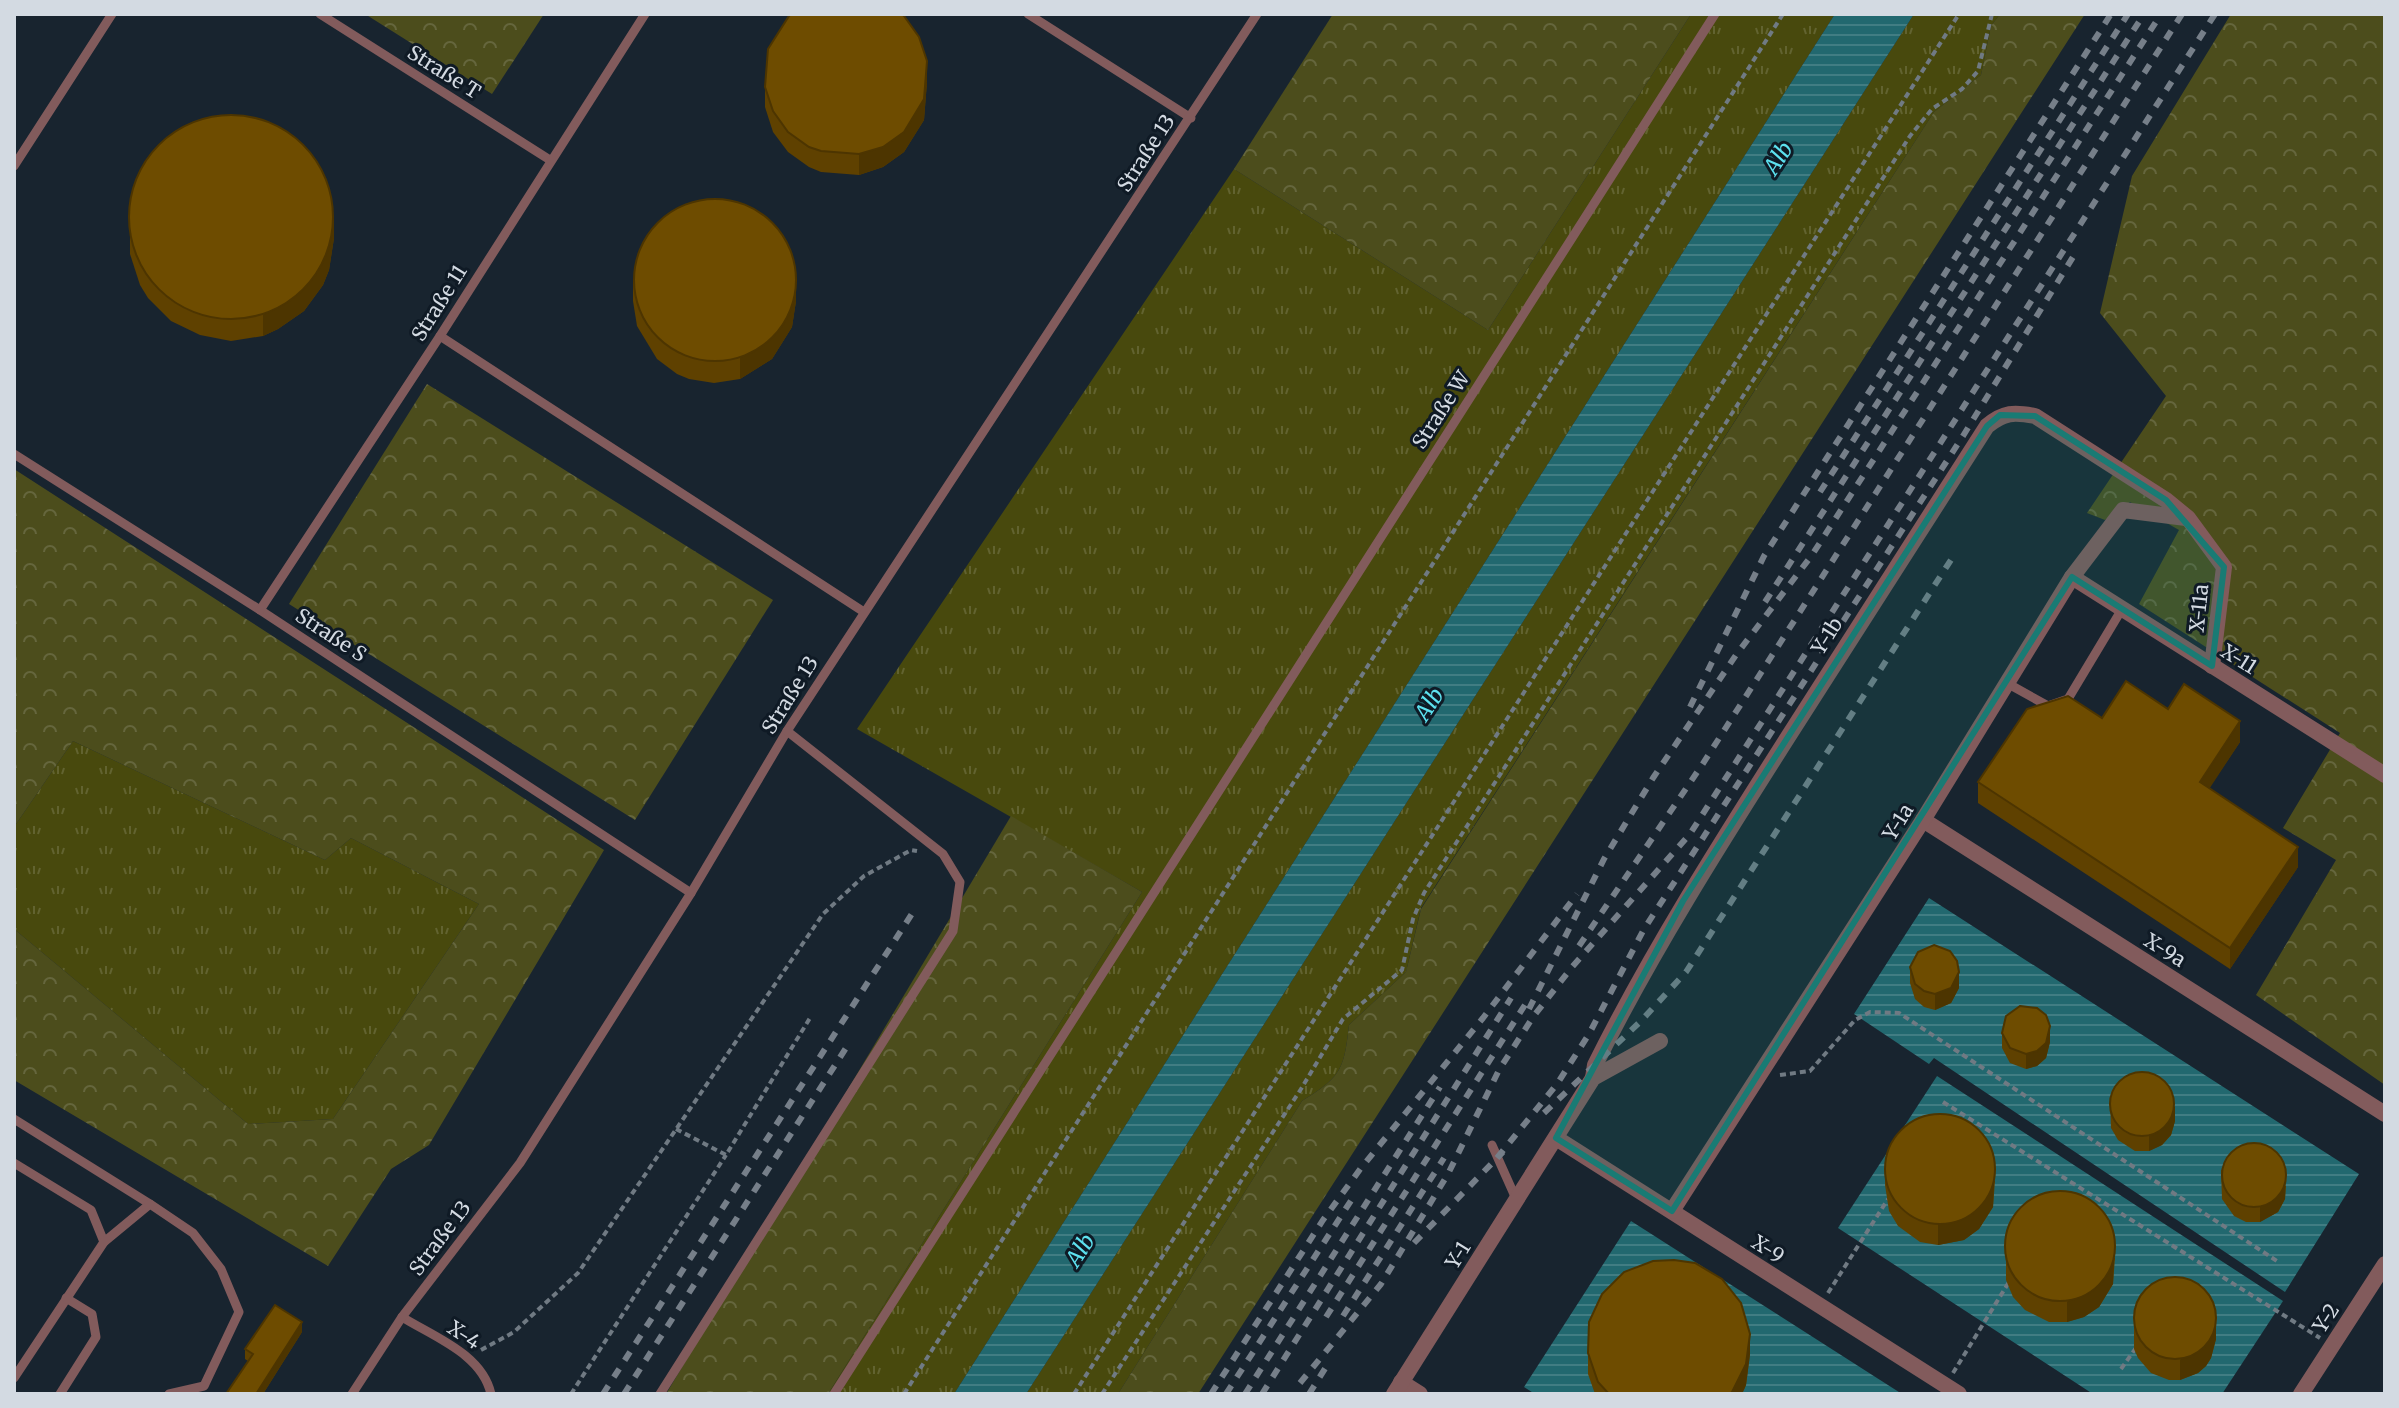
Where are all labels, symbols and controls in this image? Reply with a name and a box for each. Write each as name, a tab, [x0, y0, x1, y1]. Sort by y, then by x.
street label: Straße T	[403, 39, 486, 104]
street label: Straße 13	[1111, 109, 1180, 196]
water label: Alb	[1756, 136, 1799, 181]
street label: Straße 11	[405, 260, 472, 345]
street label: Straße W	[1406, 365, 1475, 453]
street label: X-11a	[2184, 582, 2213, 633]
street label: Straße S	[291, 602, 372, 667]
street label: Y-1b	[1805, 612, 1848, 660]
street label: X-11	[2217, 638, 2262, 679]
street label: Straße 13	[756, 651, 823, 738]
water label: Alb	[1407, 682, 1450, 727]
street label: Y-1a	[1876, 799, 1919, 846]
street label: X-9a	[2140, 927, 2191, 972]
street label: Straße 13	[403, 1195, 476, 1280]
water label: Alb	[1058, 1228, 1101, 1273]
street label: X-9	[1747, 1229, 1789, 1268]
street label: Y-1	[1439, 1236, 1476, 1274]
street label: Y-2	[2306, 1298, 2344, 1338]
street label: X-4	[443, 1315, 485, 1354]

